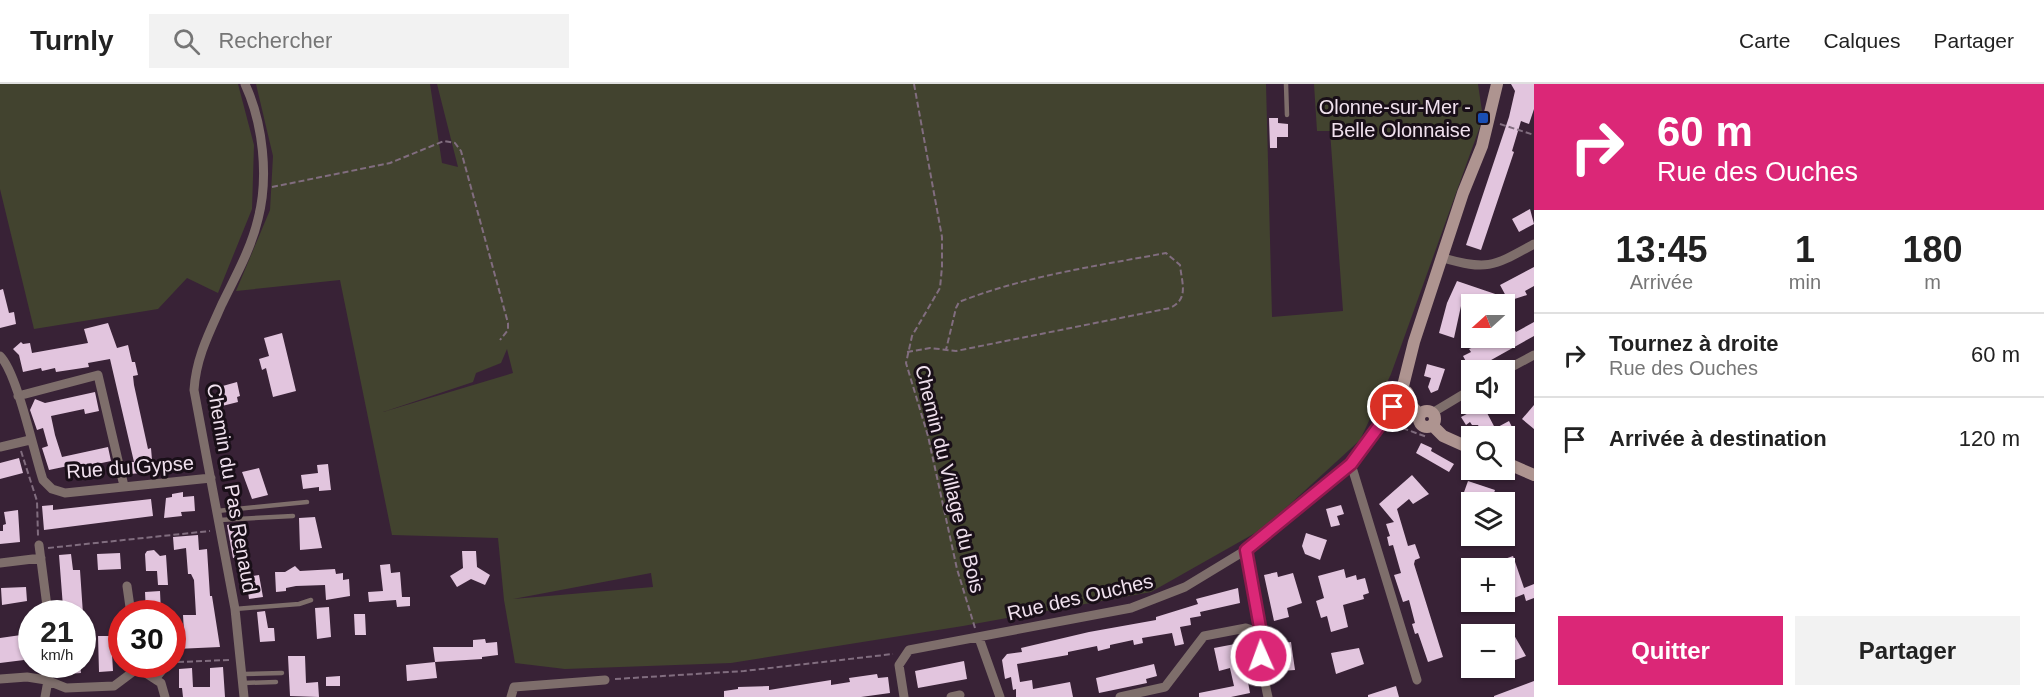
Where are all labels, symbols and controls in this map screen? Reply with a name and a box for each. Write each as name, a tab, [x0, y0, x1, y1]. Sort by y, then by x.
search box	[149, 14, 569, 68]
text: Turnly	[30, 25, 113, 56]
icon: search	[170, 25, 203, 58]
text: Rechercher	[218, 28, 332, 53]
text: Carte	[1739, 29, 1790, 52]
text: Calques	[1823, 29, 1900, 52]
text: Partager	[1933, 29, 2014, 52]
place label: Olonne-sur-Mer - Belle Olonnaise	[1319, 96, 1471, 141]
icon: right	[1558, 108, 1636, 186]
text: 60 m	[1657, 108, 1753, 155]
marker: Olonne-sur-Mer - Belle Olonnaise	[1476, 111, 1490, 125]
text: Rue des Ouches	[1657, 157, 1858, 187]
text: 13:45	[1615, 229, 1707, 270]
text: 1	[1795, 229, 1815, 270]
text: 180	[1902, 229, 1963, 270]
text: Arrivée	[1630, 271, 1693, 293]
text: min	[1789, 271, 1821, 293]
text: m	[1924, 271, 1941, 293]
north arrow	[1461, 294, 1515, 348]
map controls	[1461, 294, 1515, 678]
text: Tournez à droite	[1609, 331, 1779, 356]
icon: right	[1558, 339, 1591, 372]
text: 60 m	[1971, 342, 2020, 367]
text: Rue des Ouches	[1609, 357, 1758, 379]
button: sound	[1461, 360, 1515, 414]
street label: Chemin du Village du Bois	[911, 363, 989, 595]
pin	[1367, 381, 1418, 432]
street label: Chemin du Pas Renaud	[203, 382, 261, 594]
icon: arrive	[1376, 390, 1409, 423]
icon: arrive	[1558, 423, 1591, 456]
button: search	[1461, 426, 1515, 480]
text: Arrivée à destination	[1609, 426, 1827, 451]
text: 120 m	[1959, 426, 2020, 451]
street label: Rue du Gypse	[65, 452, 195, 482]
button: layers	[1461, 492, 1515, 546]
button: +	[1461, 558, 1515, 612]
street label: Rue des Ouches	[1005, 570, 1155, 624]
speed limit sign: 30	[108, 600, 186, 678]
text: 21	[40, 615, 74, 648]
button: Quitter	[1558, 616, 1783, 685]
button: Partager	[1795, 616, 2020, 685]
position arrow	[1229, 624, 1293, 688]
button: −	[1461, 624, 1515, 678]
text: km/h	[41, 646, 73, 663]

